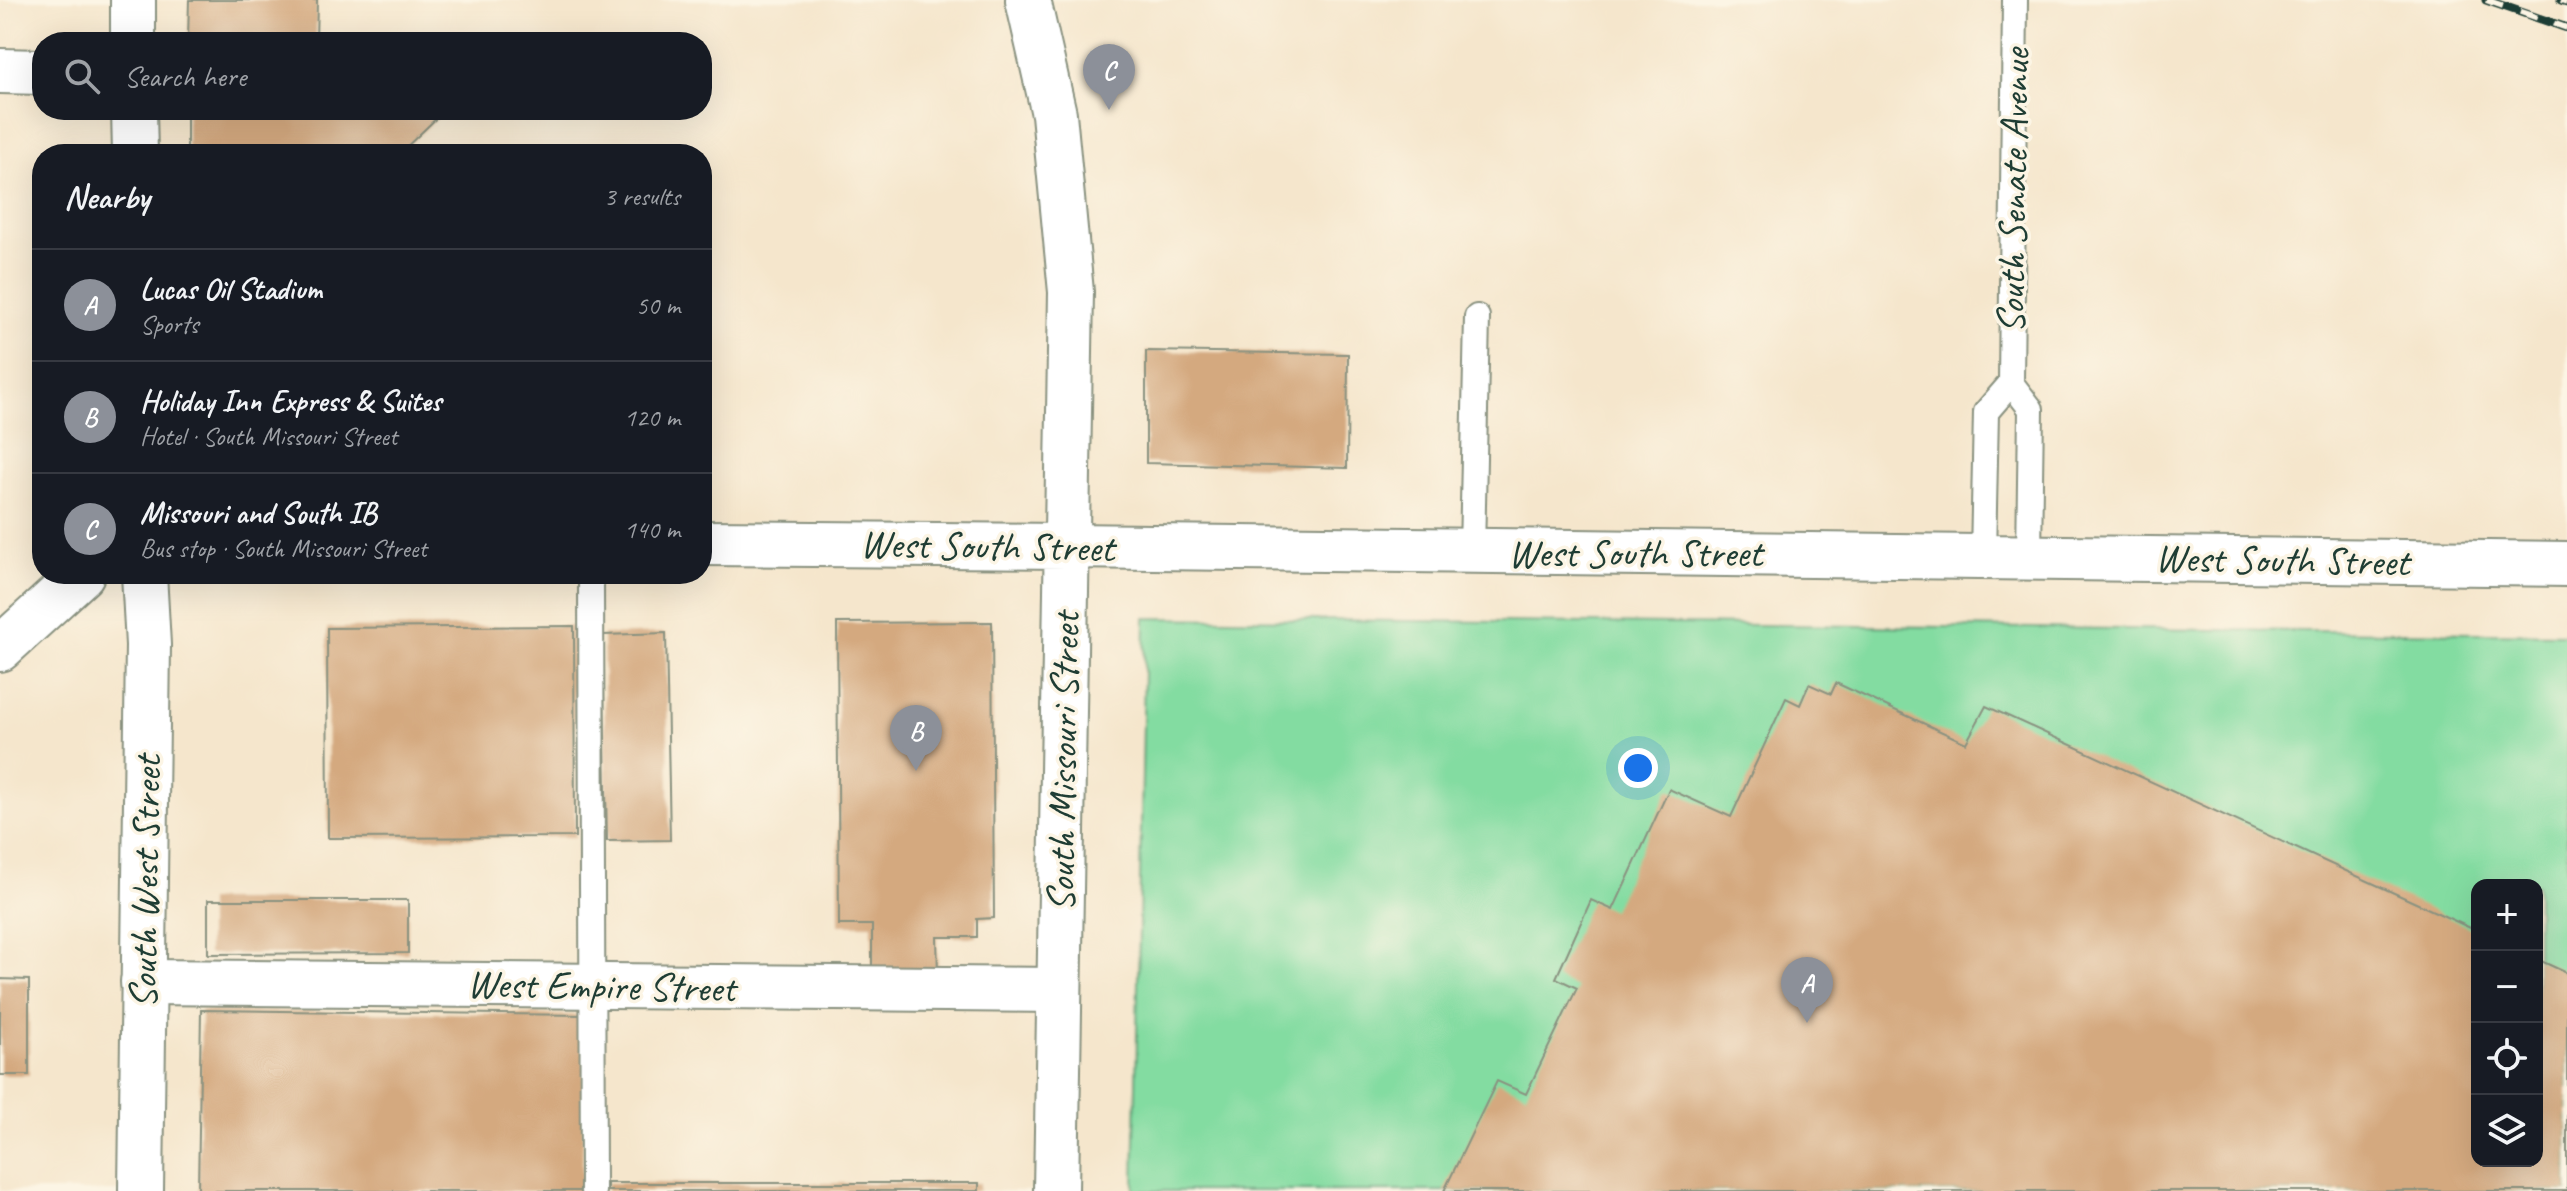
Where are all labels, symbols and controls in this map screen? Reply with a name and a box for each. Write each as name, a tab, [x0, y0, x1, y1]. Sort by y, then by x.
search box	[32, 32, 712, 120]
pin: C	[1083, 44, 1135, 110]
street label: South Senate Avenue	[1986, 45, 2041, 334]
icon: search	[60, 54, 104, 98]
text: Search here	[124, 57, 246, 95]
text: Nearby	[64, 175, 150, 218]
text: 3 results	[604, 180, 680, 213]
text: Lucas Oil Stadium	[140, 270, 322, 308]
text: A	[83, 289, 97, 322]
text: 50 m	[636, 289, 680, 322]
text: Sports	[140, 308, 198, 341]
text: Holiday Inn Express & Suites	[140, 382, 441, 420]
text: B	[83, 401, 97, 434]
text: 120 m	[624, 401, 680, 434]
text: Hotel · South Missouri Street	[140, 420, 397, 453]
text: Missouri and South IB	[140, 494, 377, 532]
text: C	[84, 513, 96, 546]
text: 140 m	[624, 513, 680, 546]
street label: West South Street	[860, 519, 1118, 573]
street label: West South Street	[1508, 528, 1766, 578]
text: Bus stop · South Missouri Street	[140, 532, 427, 565]
street label: West South Street	[2155, 533, 2413, 587]
street label: South Missouri Street	[1035, 608, 1091, 912]
pin: B	[890, 705, 942, 771]
your location	[1618, 748, 1658, 788]
street label: South West Street	[118, 751, 172, 1009]
map controls	[2471, 879, 2543, 1167]
button: +	[2471, 879, 2543, 951]
button: −	[2471, 951, 2543, 1023]
pin: A	[1781, 957, 1833, 1023]
street label: West Empire Street	[466, 959, 739, 1013]
button: locate	[2471, 1023, 2543, 1095]
button: layers	[2471, 1095, 2543, 1167]

